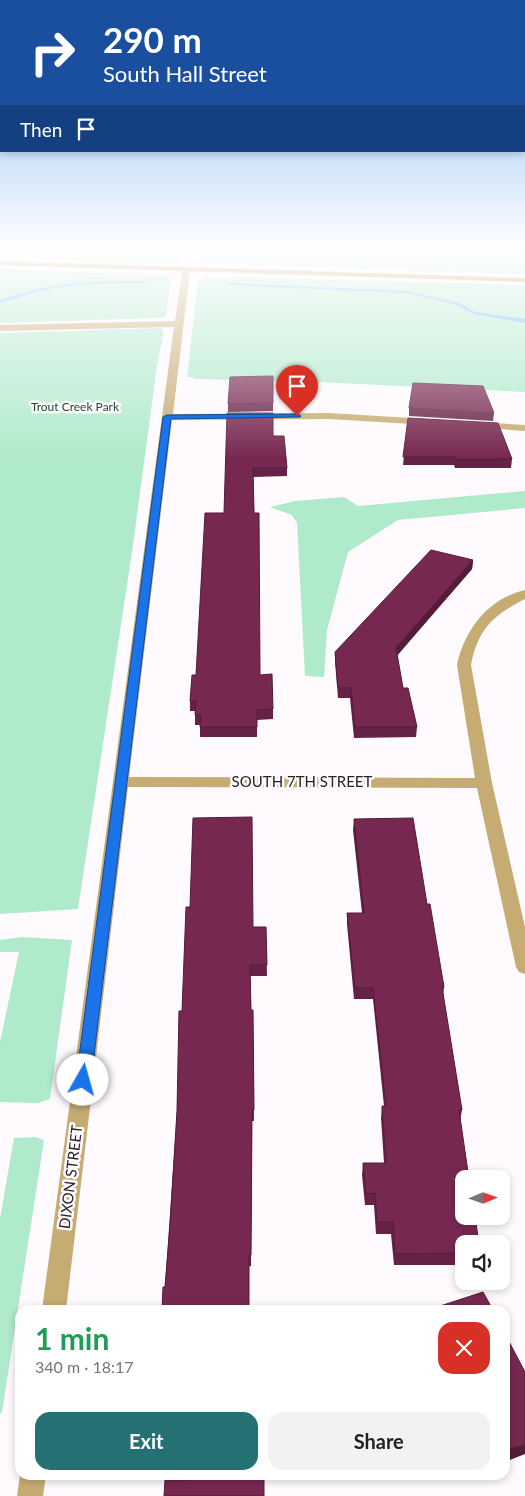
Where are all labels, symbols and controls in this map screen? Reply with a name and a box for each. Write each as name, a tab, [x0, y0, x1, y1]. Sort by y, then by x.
text: 290 m	[103, 18, 202, 60]
icon: right	[20, 20, 85, 85]
text: South Hall Street	[103, 60, 267, 87]
icon: arrive	[72, 115, 100, 143]
text: Then	[20, 118, 62, 141]
pin	[276, 365, 318, 416]
icon: arrive	[283, 372, 311, 400]
park label: Trout Creek Park	[31, 399, 120, 414]
street label: SOUTH 7TH STREET	[232, 772, 373, 790]
position arrow	[56, 1053, 108, 1105]
street label: DIXON STREET	[55, 1124, 85, 1230]
north arrow	[455, 1170, 510, 1225]
map controls	[455, 1170, 510, 1290]
button: sound	[455, 1235, 510, 1290]
text: 1 min	[35, 1320, 109, 1356]
button: close	[438, 1322, 490, 1374]
text: 340 m · 18:17	[35, 1357, 134, 1376]
button: Exit	[35, 1412, 258, 1470]
button: Share	[268, 1412, 490, 1470]

